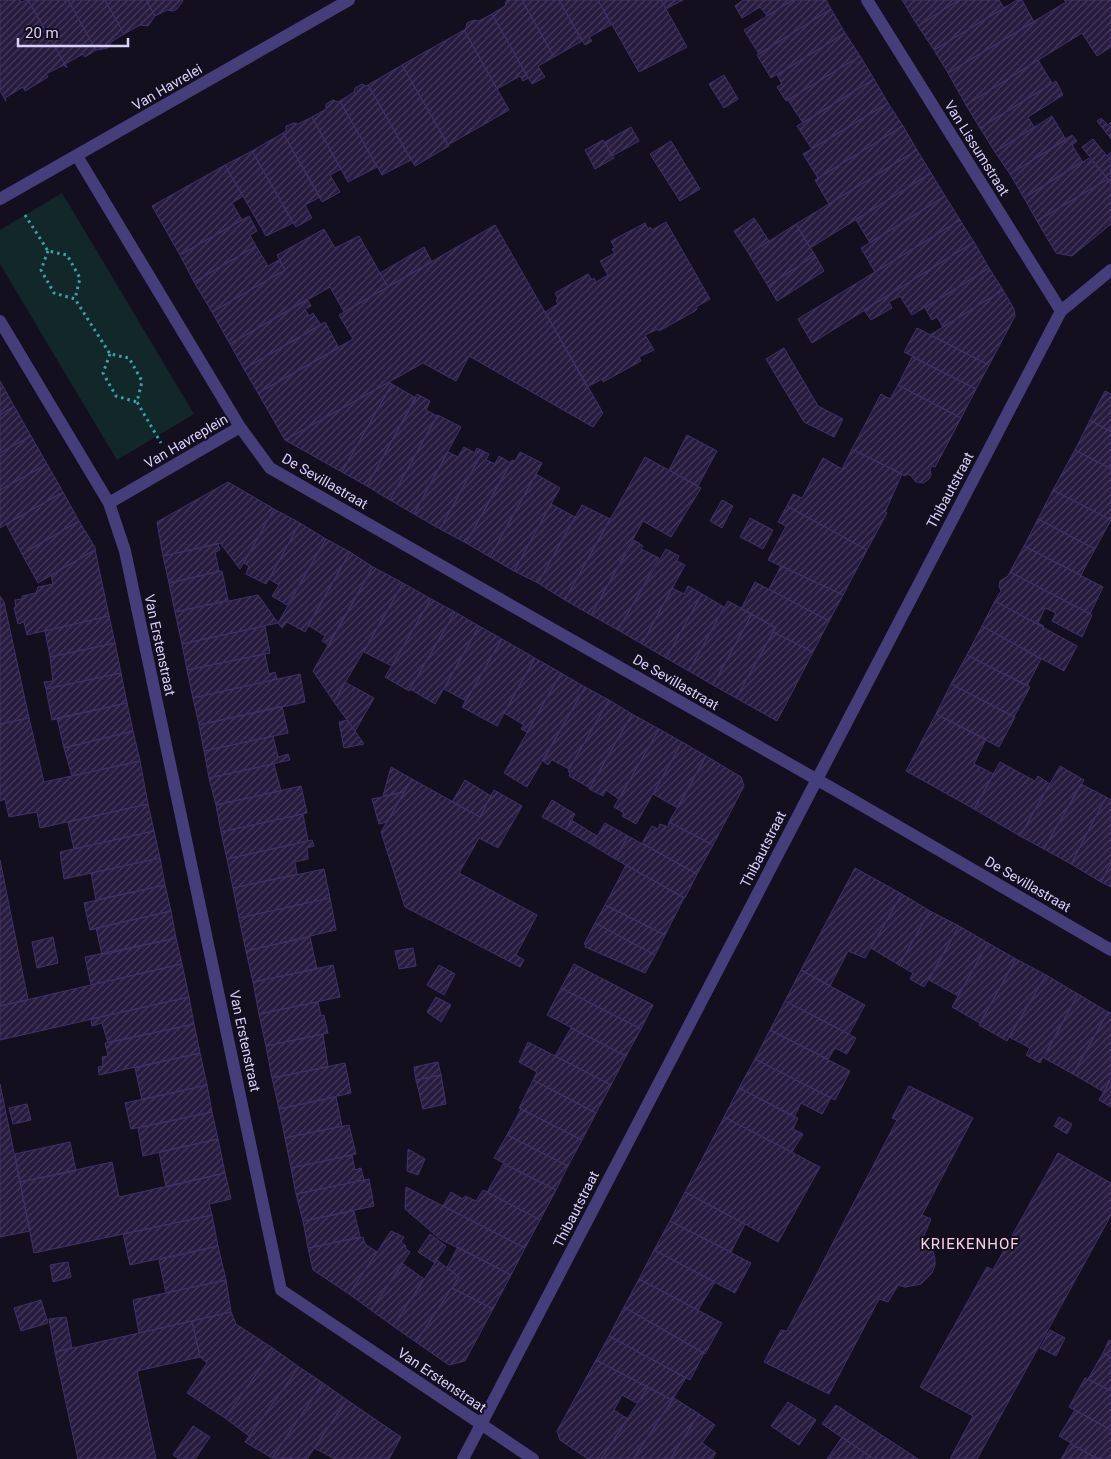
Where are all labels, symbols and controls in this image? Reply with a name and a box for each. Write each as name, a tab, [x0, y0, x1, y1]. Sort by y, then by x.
scale bar	[18, 15, 128, 47]
text: 20 m	[25, 24, 59, 42]
street label: Van Havrelei	[129, 61, 205, 113]
street label: Van Lissumstraat	[941, 98, 1013, 199]
street label: Van Havreplein	[141, 411, 231, 471]
street label: Thibautstraat	[923, 449, 977, 531]
street label: De Sevillastraat	[279, 450, 371, 512]
street label: Van Erstenstraat	[141, 593, 179, 698]
street label: De Sevillastraat	[630, 651, 722, 713]
street label: Thibautstraat	[737, 808, 789, 890]
street label: De Sevillastraat	[982, 853, 1074, 915]
street label: Van Erstenstraat	[226, 989, 264, 1094]
street label: Thibautstraat	[550, 1168, 602, 1250]
district label: KRIEKENHOF	[920, 1235, 1020, 1253]
street label: Van Erstenstraat	[395, 1345, 490, 1416]

